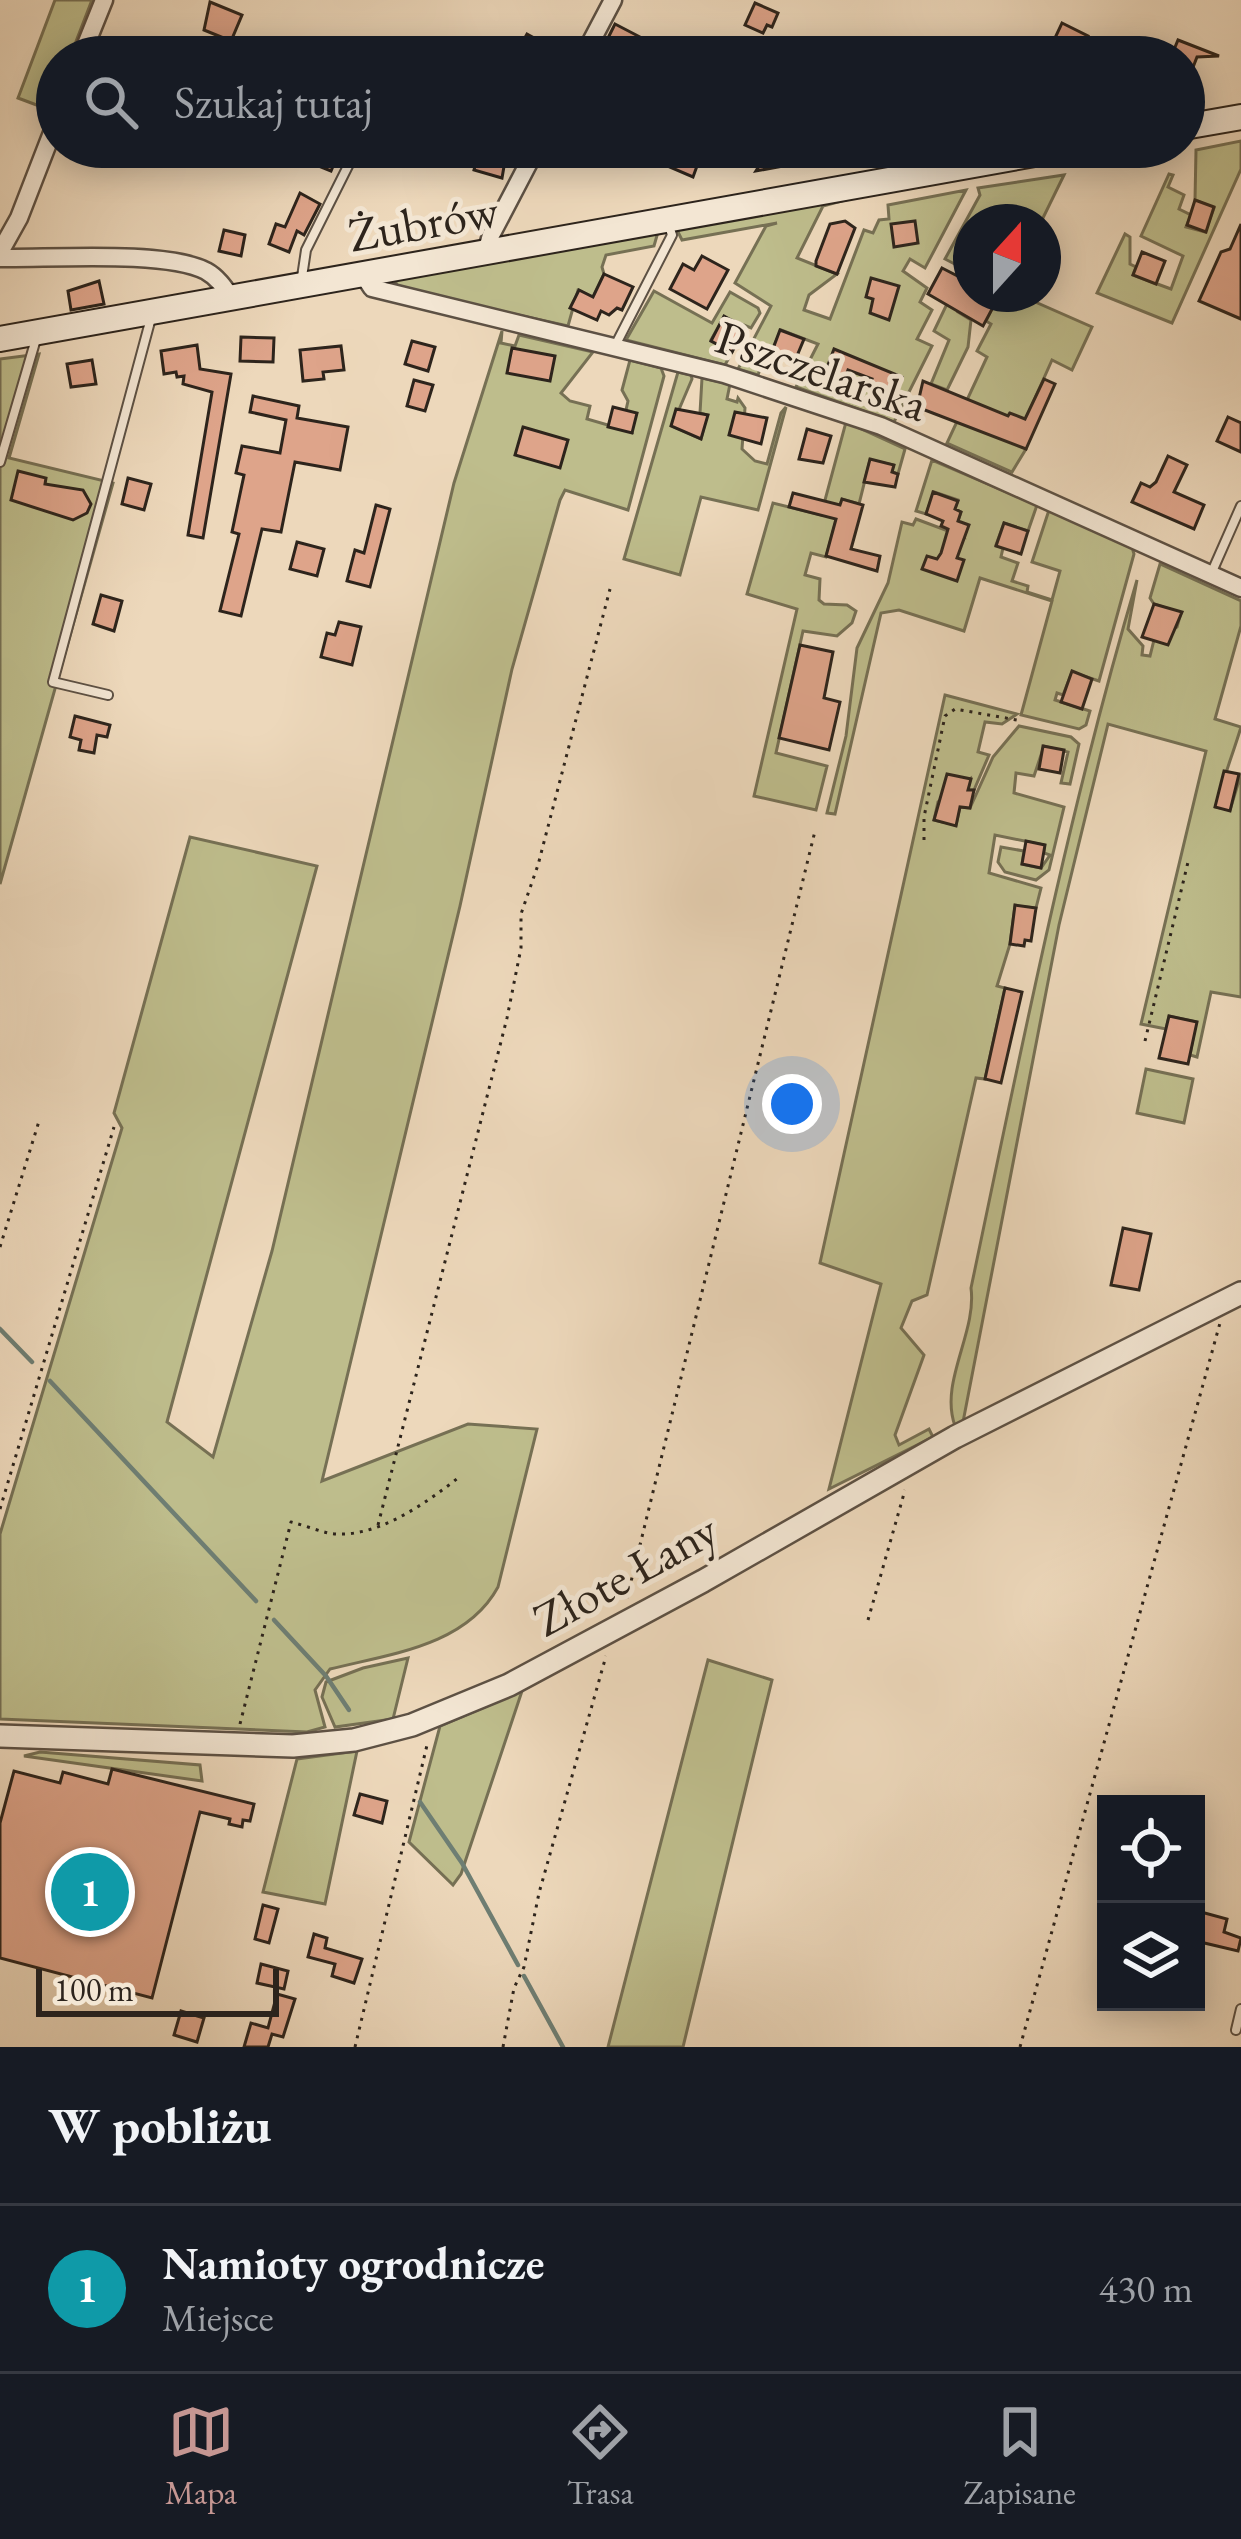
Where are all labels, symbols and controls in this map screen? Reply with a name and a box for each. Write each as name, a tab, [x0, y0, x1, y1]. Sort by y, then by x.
search box	[36, 36, 1205, 168]
icon: search	[78, 69, 144, 135]
text: Szukaj tutaj	[174, 73, 373, 131]
street label: Żubrów	[343, 178, 504, 266]
north arrow	[953, 204, 1061, 312]
street label: Pszczelarska	[708, 305, 936, 435]
your location	[762, 1074, 822, 1134]
street label: Złote Łany	[522, 1498, 729, 1650]
map controls	[1097, 1795, 1205, 2011]
button: locate	[1097, 1795, 1205, 1903]
pin: 1	[51, 1847, 129, 1937]
button: layers	[1097, 1903, 1205, 2011]
scale bar	[36, 1963, 279, 2016]
text: 100 m	[54, 1968, 134, 2011]
text: W pobliżu	[48, 2092, 271, 2158]
text: Namioty ogrodnicze	[162, 2234, 545, 2292]
text: 1	[77, 2263, 97, 2314]
text: 430 m	[1099, 2263, 1193, 2314]
text: Miejsce	[162, 2292, 274, 2343]
tab: Mapa	[165, 2399, 237, 2514]
tab: Trasa	[567, 2399, 634, 2514]
tab: Zapisane	[964, 2399, 1076, 2514]

